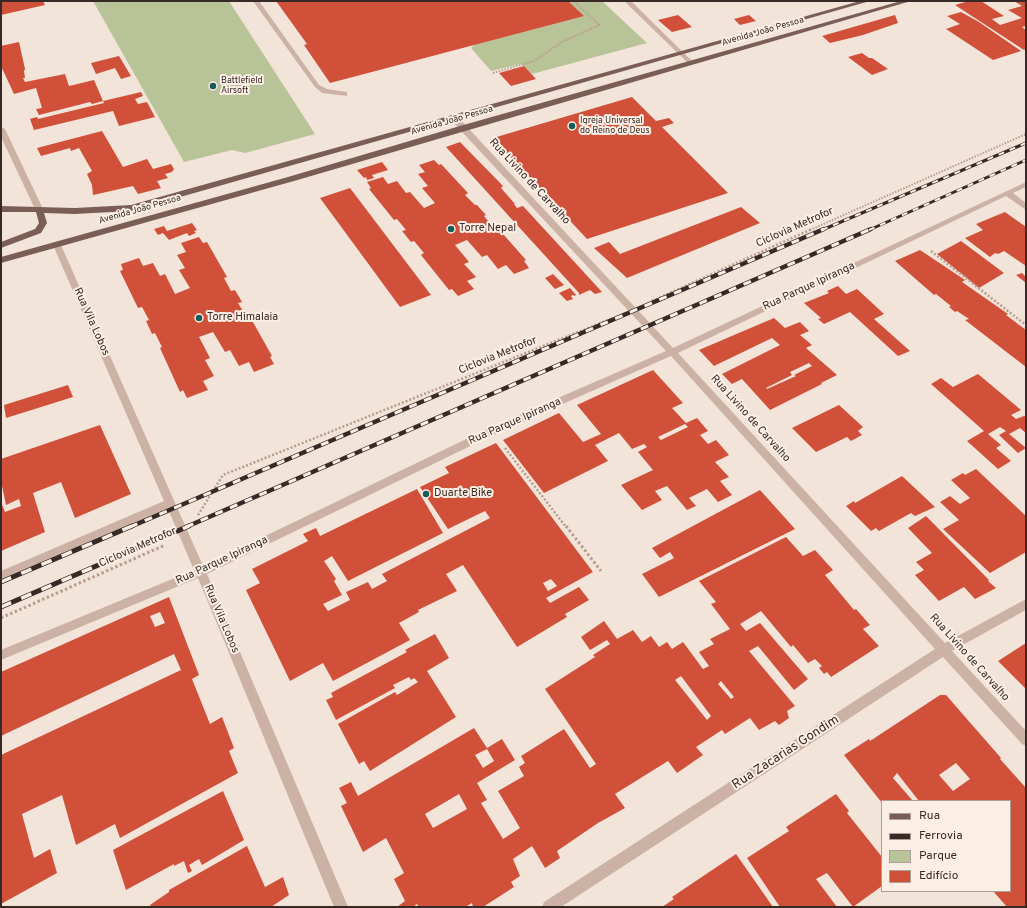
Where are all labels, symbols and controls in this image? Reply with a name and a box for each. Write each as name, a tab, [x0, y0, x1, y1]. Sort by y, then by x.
street label: Avenida João Pessoa	[721, 15, 805, 49]
place label: Battlefield Airsoft	[221, 76, 263, 97]
marker: Battlefield Airsoft	[208, 81, 218, 91]
street label: Avenida João Pessoa	[410, 104, 494, 138]
place label: Igreja Universal do Reino de Deus	[580, 116, 650, 137]
marker: Igreja Universal do Reino de Deus	[567, 121, 577, 131]
street label: Rua Livino de Carvalho	[486, 136, 572, 228]
street label: Avenida João Pessoa	[98, 193, 182, 227]
street label: Ciclovia Metrofor	[754, 205, 836, 251]
place label: Torre Nepal	[459, 222, 516, 236]
marker: Torre Nepal	[446, 224, 456, 234]
street label: Rua Parque Ipiranga	[761, 260, 857, 314]
street label: Rua Vila Lobos	[70, 286, 112, 358]
place label: Torre Himalaia	[207, 311, 278, 325]
marker: Torre Himalaia	[194, 313, 204, 323]
street label: Ciclovia Metrofor	[457, 334, 539, 378]
street label: Rua Livino de Carvalho	[707, 373, 793, 465]
street label: Rua Parque Ipiranga	[467, 396, 563, 448]
place label: Duarte Bike	[434, 487, 492, 501]
marker: Duarte Bike	[421, 489, 431, 499]
street label: Ciclovia Metrofor	[97, 525, 179, 571]
street label: Rua Parque Ipiranga	[174, 534, 270, 588]
street label: Rua Vila Lobos	[201, 583, 241, 655]
street label: Rua Livino de Carvalho	[926, 612, 1012, 704]
street label: Rua Zacarias Gondim	[730, 713, 842, 793]
legend	[881, 800, 1011, 892]
text: Rua	[919, 808, 940, 824]
text: Ferrovia	[919, 828, 962, 844]
text: Parque	[919, 848, 957, 864]
text: Edifício	[919, 868, 958, 884]

